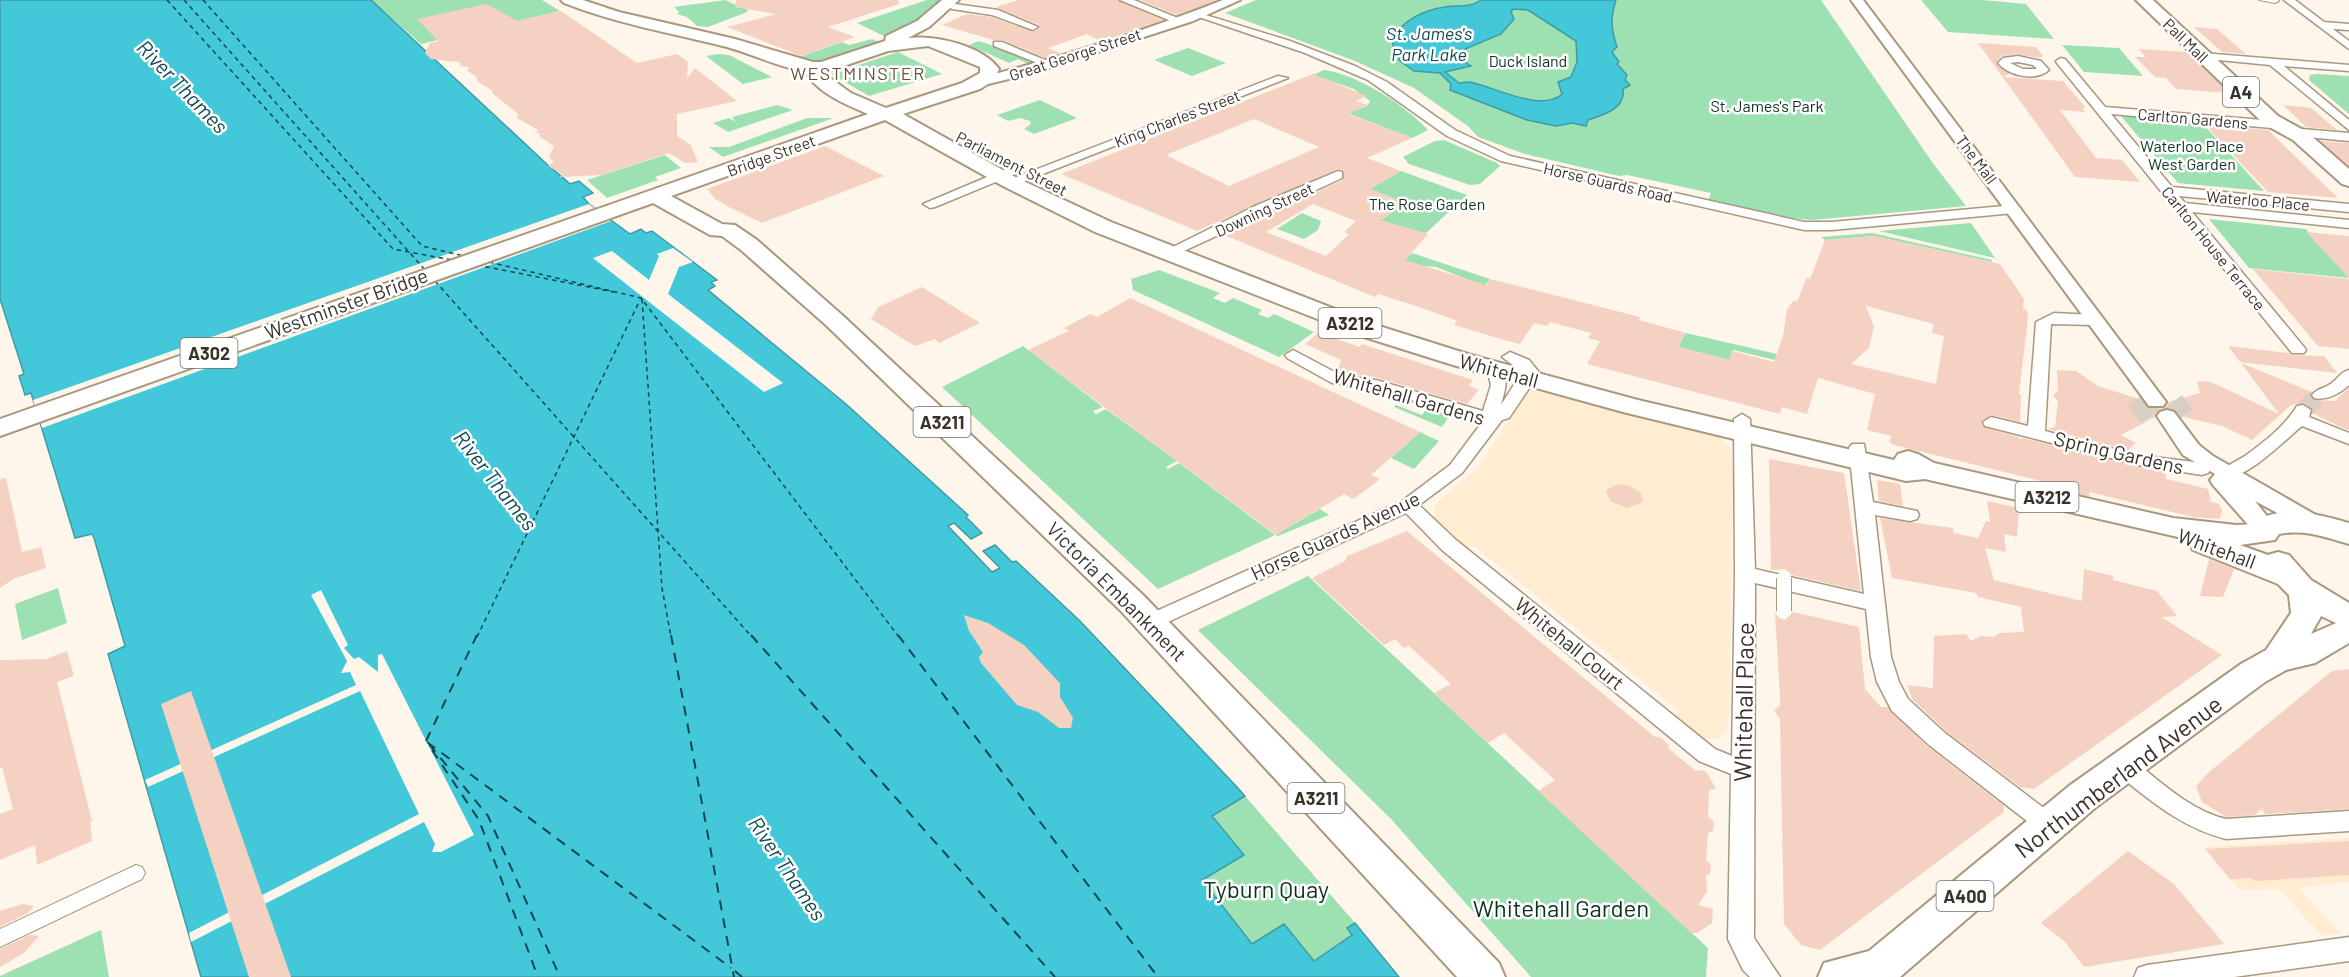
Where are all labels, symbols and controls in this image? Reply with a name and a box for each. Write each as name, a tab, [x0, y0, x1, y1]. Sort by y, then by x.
street label: Pall Mall	[2160, 14, 2212, 66]
water label: St. James's Park Lake	[1386, 22, 1472, 65]
street label: Great George Street	[1007, 24, 1143, 84]
water label: River Thames	[132, 34, 234, 138]
park label: Duck Island	[1489, 51, 1567, 70]
district label: WESTMINSTER	[790, 62, 926, 84]
road number: A4	[2223, 77, 2259, 107]
street label: King Charles Street	[1111, 85, 1243, 151]
park label: St. James's Park	[1711, 96, 1824, 115]
street label: Carlton Gardens	[2137, 104, 2249, 132]
street label: Parliament Street	[953, 127, 1071, 199]
street label: Bridge Street	[724, 130, 818, 180]
street label: The Mall	[1952, 131, 2002, 187]
park label: Waterloo Place West Garden	[2140, 136, 2244, 173]
street label: Horse Guards Road	[1542, 158, 1674, 206]
street label: Downing Street	[1212, 178, 1316, 240]
street label: Carlton House Terrace	[2158, 182, 2270, 314]
street label: Waterloo Place	[2205, 186, 2311, 214]
park label: The Rose Garden	[1369, 194, 1485, 213]
street label: Westminster Bridge	[261, 262, 431, 344]
road number: A3212	[1318, 308, 1382, 338]
road number: A302	[180, 338, 238, 368]
street label: Whitehall	[1457, 348, 1541, 392]
street label: Whitehall Gardens	[1330, 363, 1488, 429]
road number: A3211	[914, 407, 970, 437]
water label: River Thames	[449, 425, 543, 535]
street label: Spring Gardens	[2052, 425, 2186, 479]
road number: A3212	[2016, 482, 2078, 512]
street label: Horse Guards Avenue	[1247, 485, 1423, 585]
street label: Victoria Embankment	[1042, 516, 1192, 666]
street label: Whitehall	[2175, 523, 2259, 573]
street label: Whitehall Court	[1510, 592, 1630, 694]
street label: Whitehall Place	[1727, 622, 1759, 782]
street label: Northumberland Avenue	[2009, 689, 2227, 863]
road number: A3211	[1288, 783, 1344, 813]
water label: River Thames	[744, 811, 832, 925]
park label: Tyburn Quay	[1203, 874, 1329, 903]
road number: A400	[1936, 881, 1994, 911]
park label: Whitehall Garden	[1473, 893, 1649, 922]

